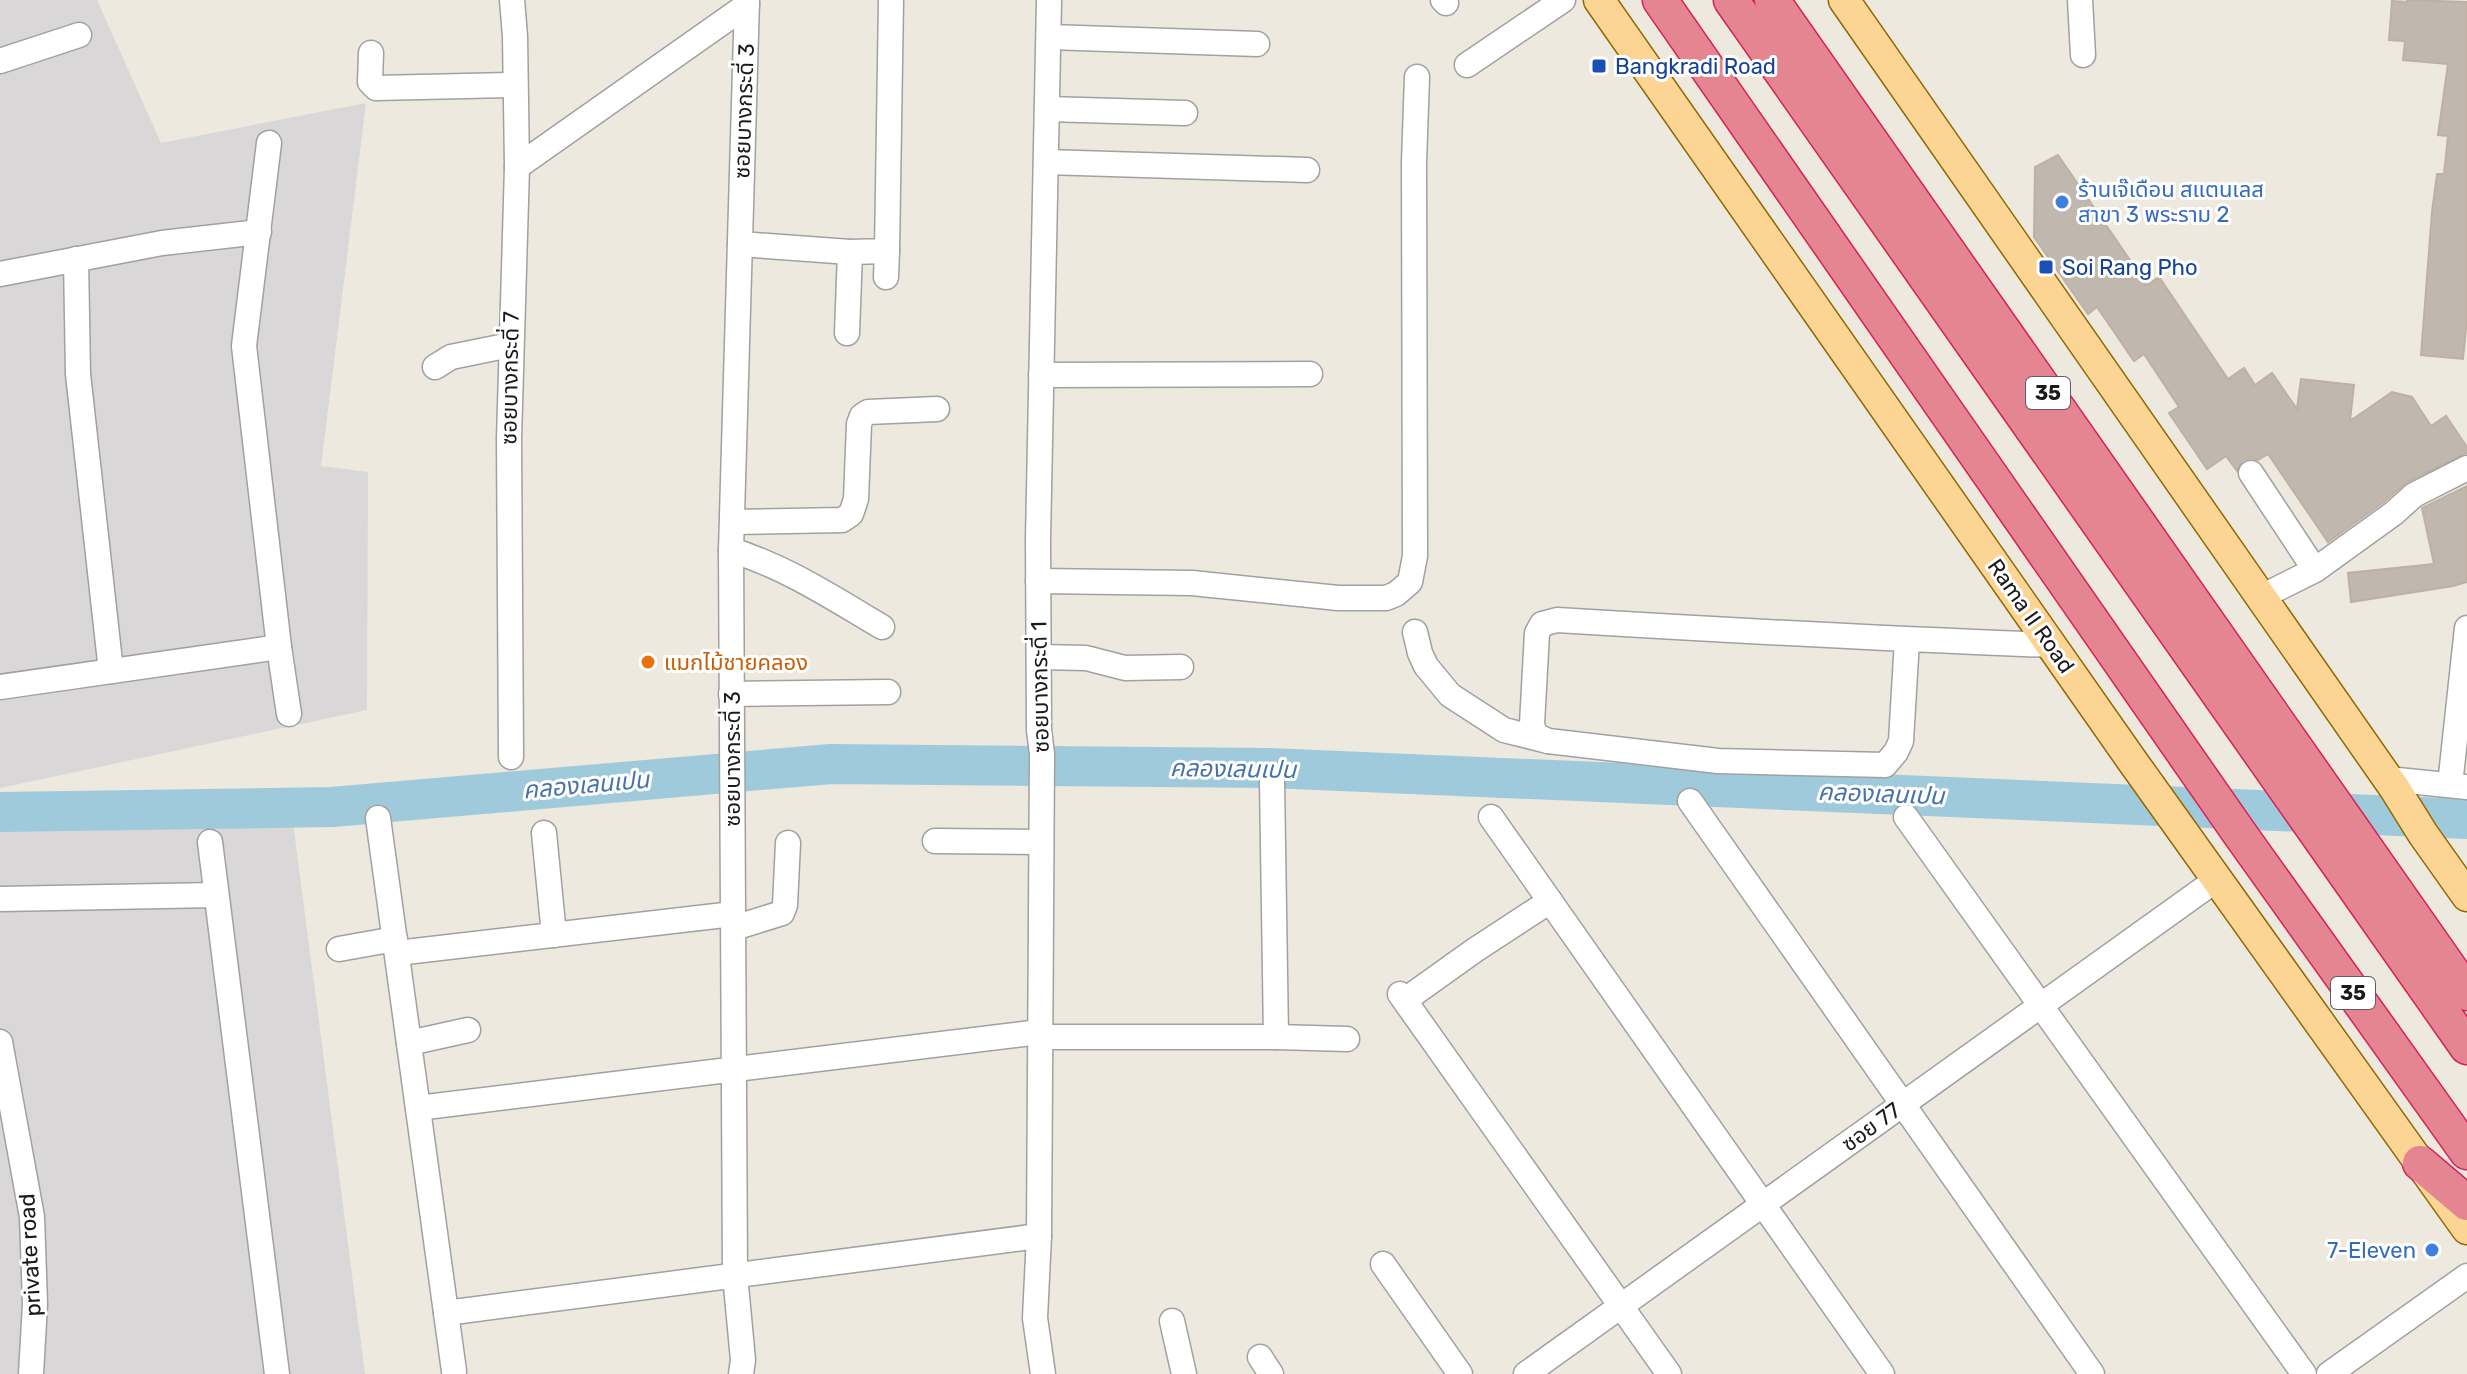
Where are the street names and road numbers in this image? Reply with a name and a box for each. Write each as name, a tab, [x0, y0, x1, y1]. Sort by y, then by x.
street label: ซอยบางกระดี่ 3	[726, 43, 760, 179]
street label: ซอยบางกระดี่ 7	[493, 311, 525, 445]
road number: 35	[2026, 377, 2070, 409]
street label: Rama II Road	[1982, 554, 2080, 678]
street label: ซอยบางกระดี่ 1	[1023, 621, 1055, 753]
street label: ซอยบางกระดี่ 3	[717, 691, 746, 827]
road number: 35	[2331, 977, 2375, 1009]
street label: ซอย 77	[1836, 1097, 1906, 1157]
street label: private road	[13, 1193, 47, 1317]

